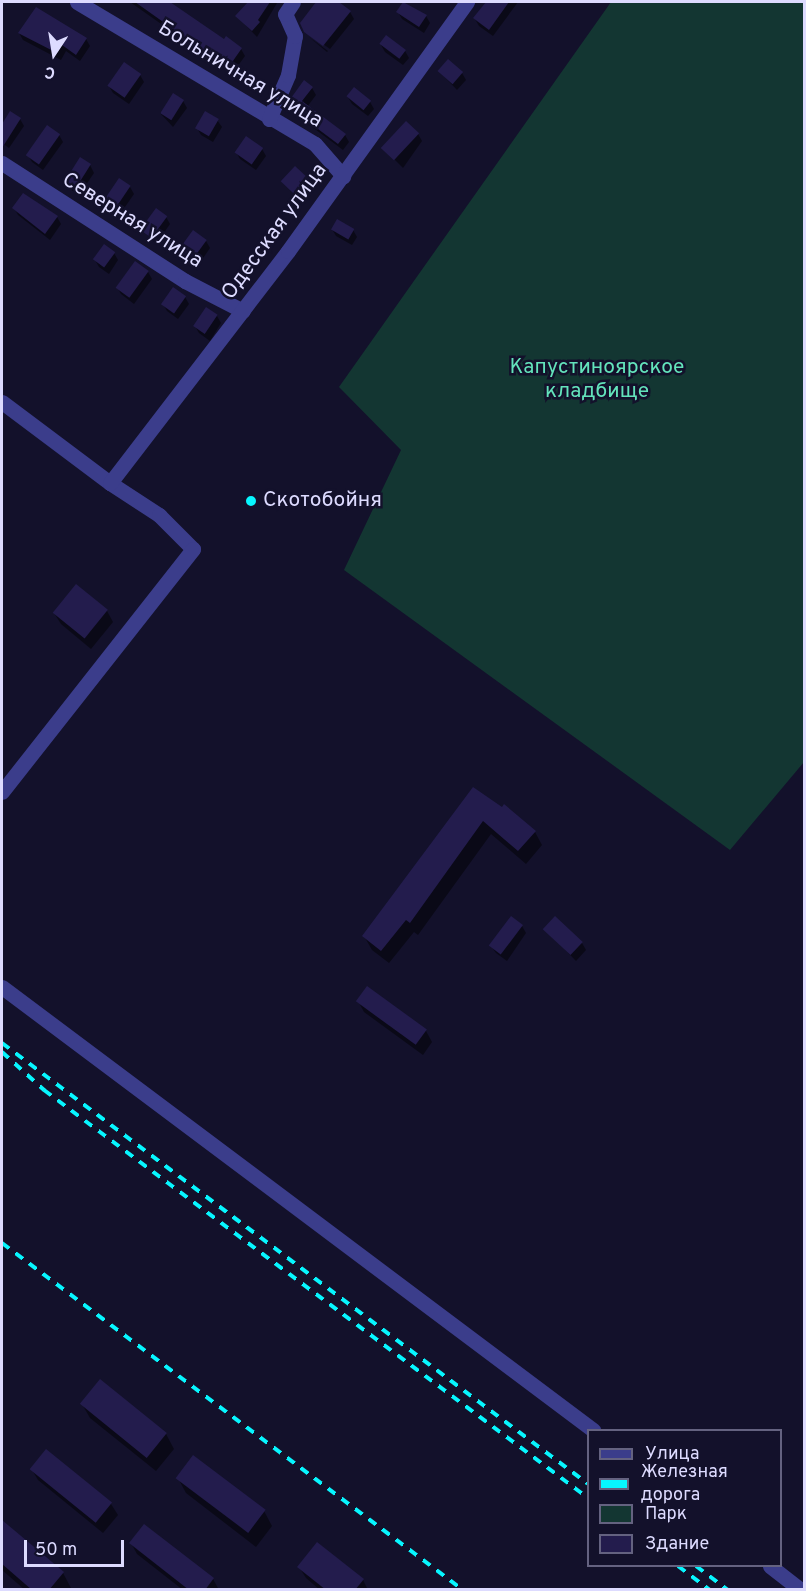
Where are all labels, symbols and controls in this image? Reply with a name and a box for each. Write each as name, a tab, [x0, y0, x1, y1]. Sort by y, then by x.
street label: Больничная улица	[153, 16, 327, 134]
north arrow	[24, 24, 84, 84]
text: С	[43, 61, 57, 82]
street label: Одесская улица	[217, 159, 333, 305]
street label: Северная улица	[57, 168, 207, 274]
park label: Капустиноярское кладбище	[510, 355, 684, 405]
place label: Скотобойня	[263, 488, 382, 514]
marker: Скотобойня	[244, 494, 258, 508]
legend	[587, 1429, 782, 1567]
text: Улица	[645, 1443, 699, 1466]
text: Железная дорога	[641, 1461, 728, 1507]
text: Парк	[645, 1503, 687, 1526]
scale bar	[27, 1528, 128, 1566]
text: Здание	[645, 1533, 709, 1556]
text: 50 m	[35, 1539, 77, 1562]

